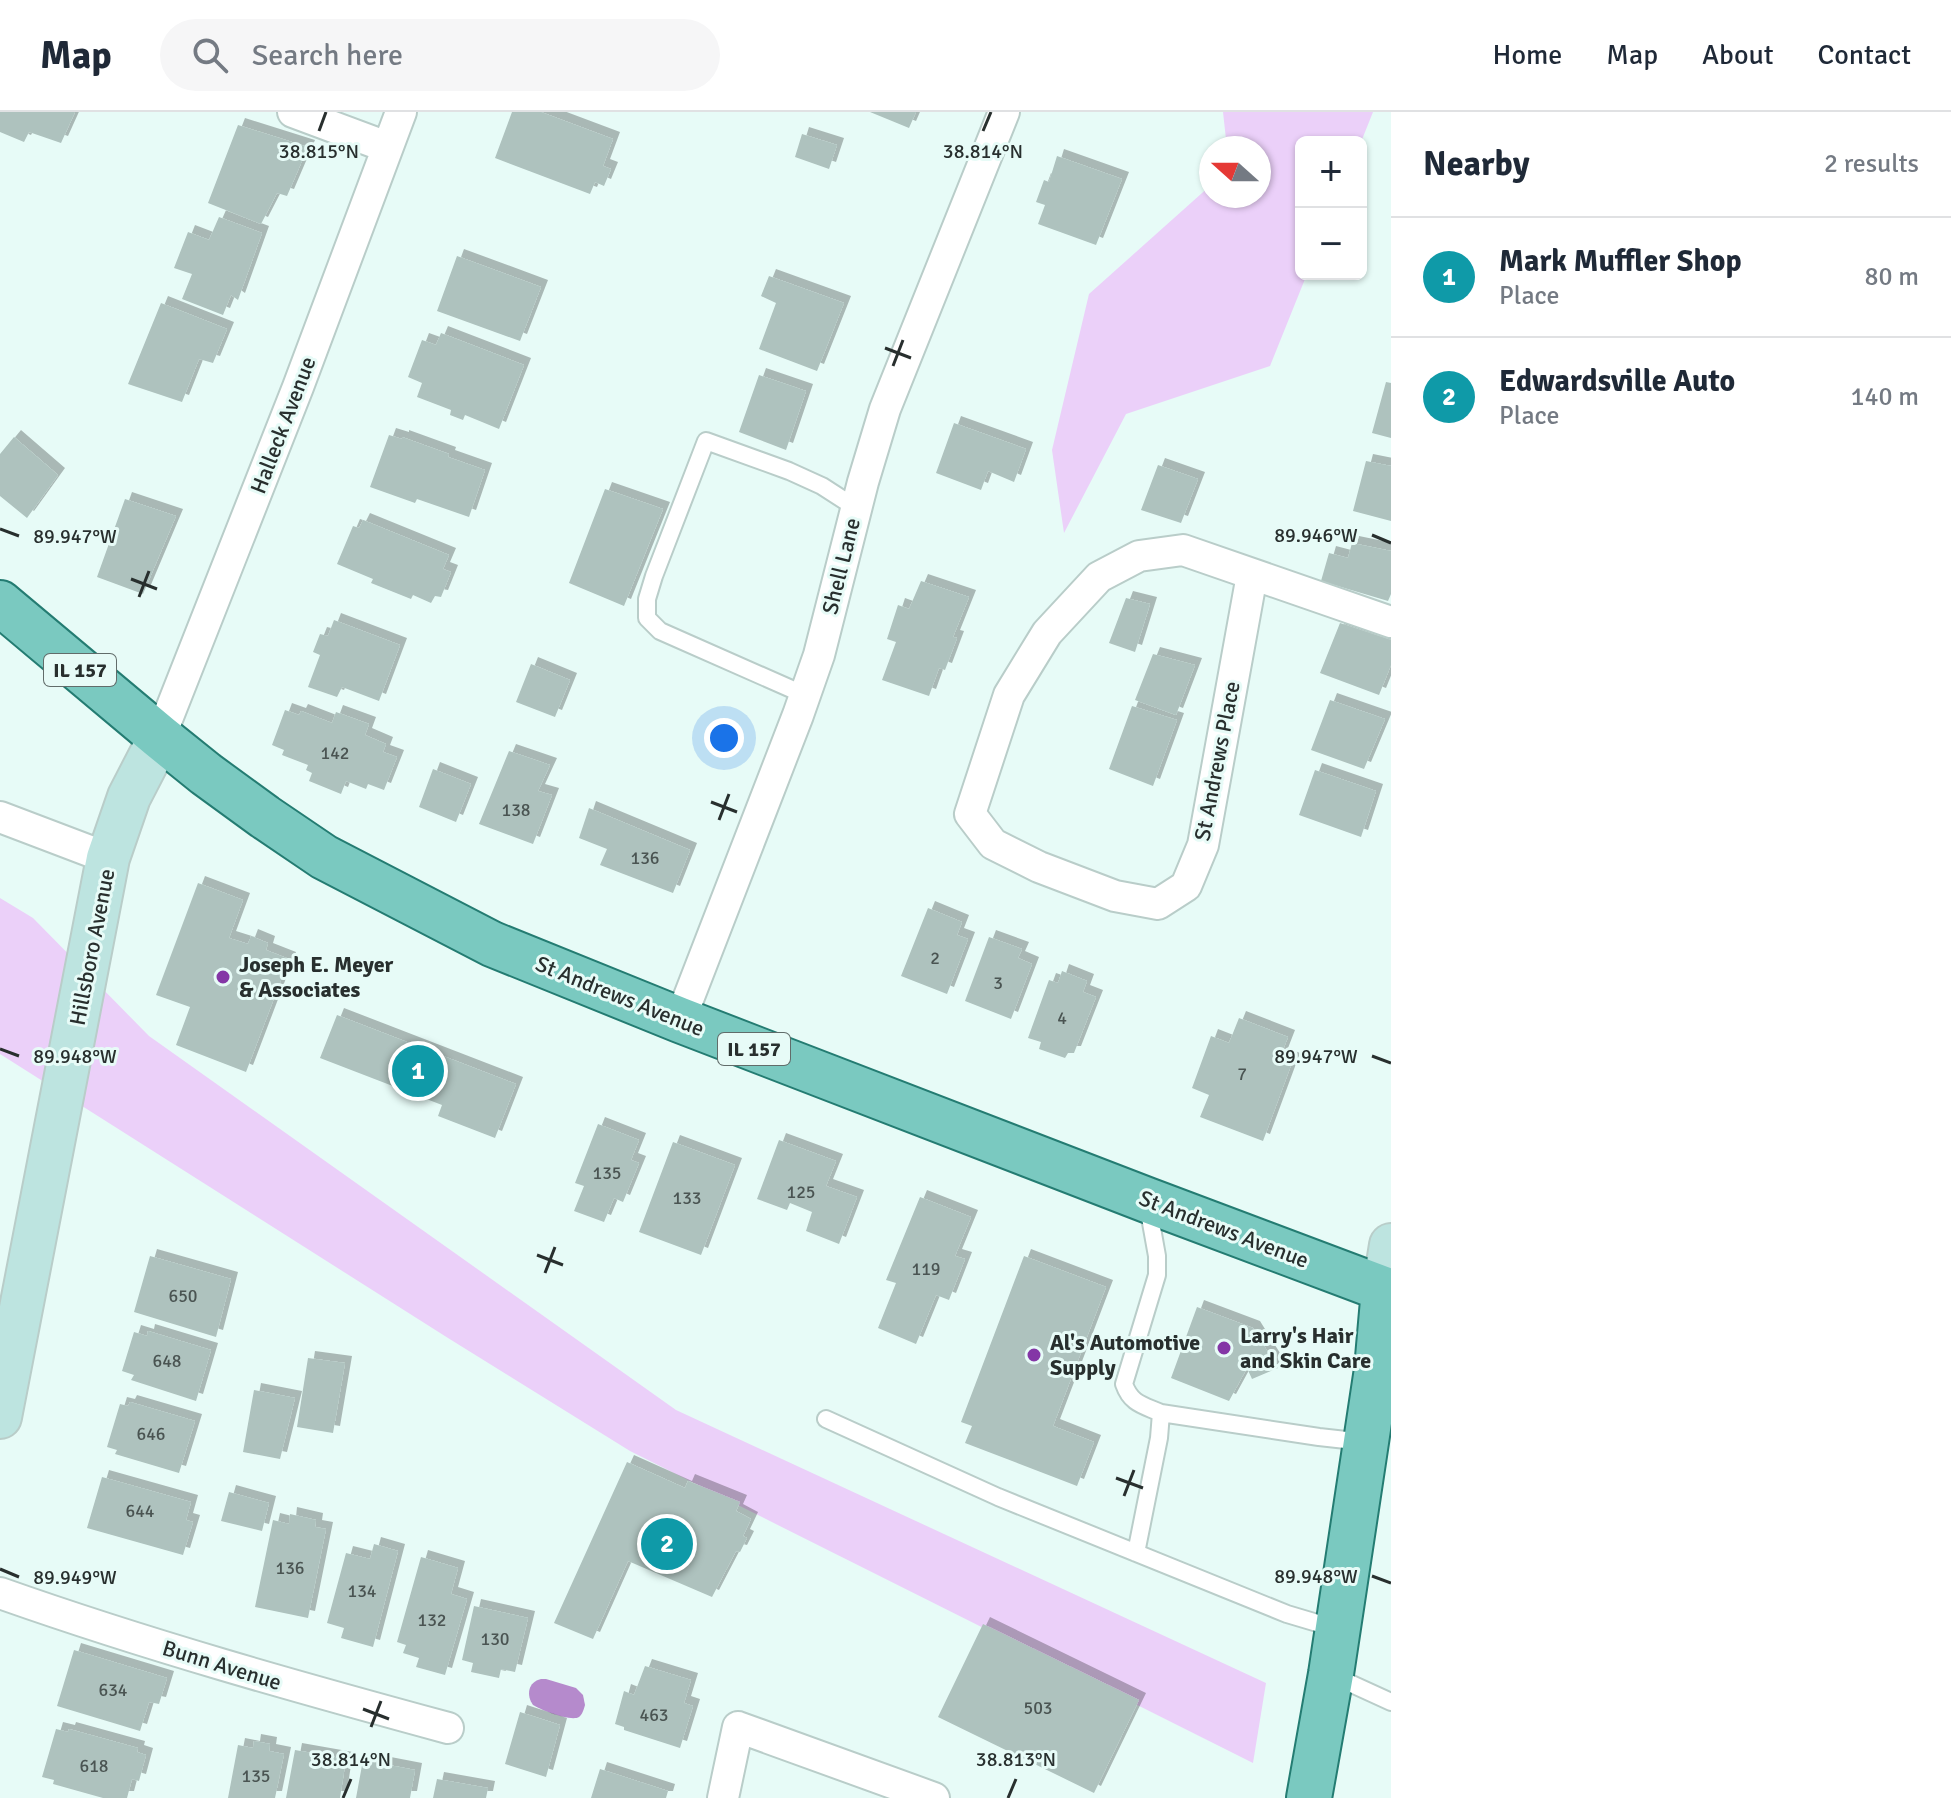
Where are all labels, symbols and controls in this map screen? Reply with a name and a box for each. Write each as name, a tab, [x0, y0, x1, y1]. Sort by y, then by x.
search box	[160, 19, 720, 91]
text: Map	[40, 32, 112, 79]
icon: search	[188, 33, 232, 77]
text: Search here	[252, 37, 403, 74]
text: Home	[1493, 38, 1562, 72]
text: Map	[1606, 38, 1658, 72]
text: About	[1702, 38, 1774, 72]
text: Contact	[1818, 38, 1911, 72]
north arrow	[1199, 136, 1271, 208]
map controls	[1295, 136, 1367, 280]
button: +	[1295, 136, 1367, 208]
text: 38.815°N	[279, 139, 359, 164]
text: 38.814°N	[943, 139, 1023, 164]
text: Nearby	[1423, 143, 1530, 185]
text: 2 results	[1824, 148, 1919, 180]
button: −	[1295, 208, 1367, 280]
text: Mark Muffler Shop	[1499, 243, 1742, 280]
text: 1	[1442, 261, 1456, 293]
text: 80 m	[1864, 261, 1919, 293]
text: Place	[1499, 280, 1560, 312]
street label: Halleck Avenue	[244, 353, 322, 497]
text: Edwardsville Auto	[1499, 363, 1735, 400]
text: 2	[1442, 381, 1456, 413]
text: 140 m	[1850, 381, 1919, 413]
text: Place	[1499, 400, 1560, 432]
street label: Shell Lane	[816, 515, 866, 617]
text: 89.946°W	[1274, 523, 1358, 548]
text: 89.947°W	[33, 524, 117, 549]
road number: IL 157	[44, 654, 116, 686]
street label: St Andrews Place	[1188, 679, 1246, 843]
your location	[704, 718, 744, 758]
house number: 142	[320, 742, 350, 764]
house number: 138	[501, 799, 531, 821]
house number: 136	[630, 847, 660, 869]
street label: Hillsboro Avenue	[64, 866, 120, 1028]
house number: 2	[930, 947, 940, 969]
street label: St Andrews Avenue	[532, 950, 708, 1042]
place label: Joseph E. Meyer & Associates	[239, 951, 394, 1003]
marker: Joseph E. Meyer & Associates	[214, 968, 232, 986]
house number: 3	[993, 972, 1003, 994]
house number: 4	[1057, 1007, 1067, 1029]
road number: IL 157	[718, 1033, 790, 1065]
pin: 1	[392, 1041, 444, 1101]
text: 89.948°W	[33, 1044, 117, 1069]
text: 89.947°W	[1274, 1044, 1358, 1069]
house number: 7	[1237, 1063, 1247, 1085]
house number: 135	[592, 1162, 622, 1184]
house number: 125	[786, 1181, 816, 1203]
street label: St Andrews Avenue	[1135, 1184, 1313, 1274]
house number: 133	[672, 1187, 702, 1209]
house number: 119	[911, 1258, 941, 1280]
house number: 650	[168, 1285, 198, 1307]
place label: Larry's Hair and Skin Care	[1240, 1322, 1371, 1374]
place label: Al's Automotive Supply	[1050, 1329, 1200, 1381]
marker: Larry's Hair and Skin Care	[1215, 1339, 1233, 1357]
marker: Al's Automotive Supply	[1025, 1346, 1043, 1364]
house number: 648	[152, 1350, 182, 1372]
house number: 646	[136, 1423, 166, 1445]
house number: 644	[125, 1500, 155, 1522]
pin: 2	[641, 1514, 693, 1574]
house number: 136	[275, 1557, 305, 1579]
text: 89.948°W	[1274, 1564, 1358, 1589]
text: 89.949°W	[33, 1565, 117, 1590]
house number: 134	[347, 1580, 377, 1602]
house number: 132	[417, 1609, 447, 1631]
house number: 130	[480, 1628, 510, 1650]
street label: Bunn Avenue	[159, 1634, 285, 1696]
house number: 634	[98, 1679, 128, 1701]
house number: 503	[1023, 1697, 1053, 1719]
house number: 463	[639, 1704, 669, 1726]
text: 38.814°N	[311, 1747, 391, 1772]
text: 38.813°N	[976, 1747, 1056, 1772]
house number: 618	[79, 1755, 109, 1777]
house number: 135	[241, 1765, 271, 1787]

